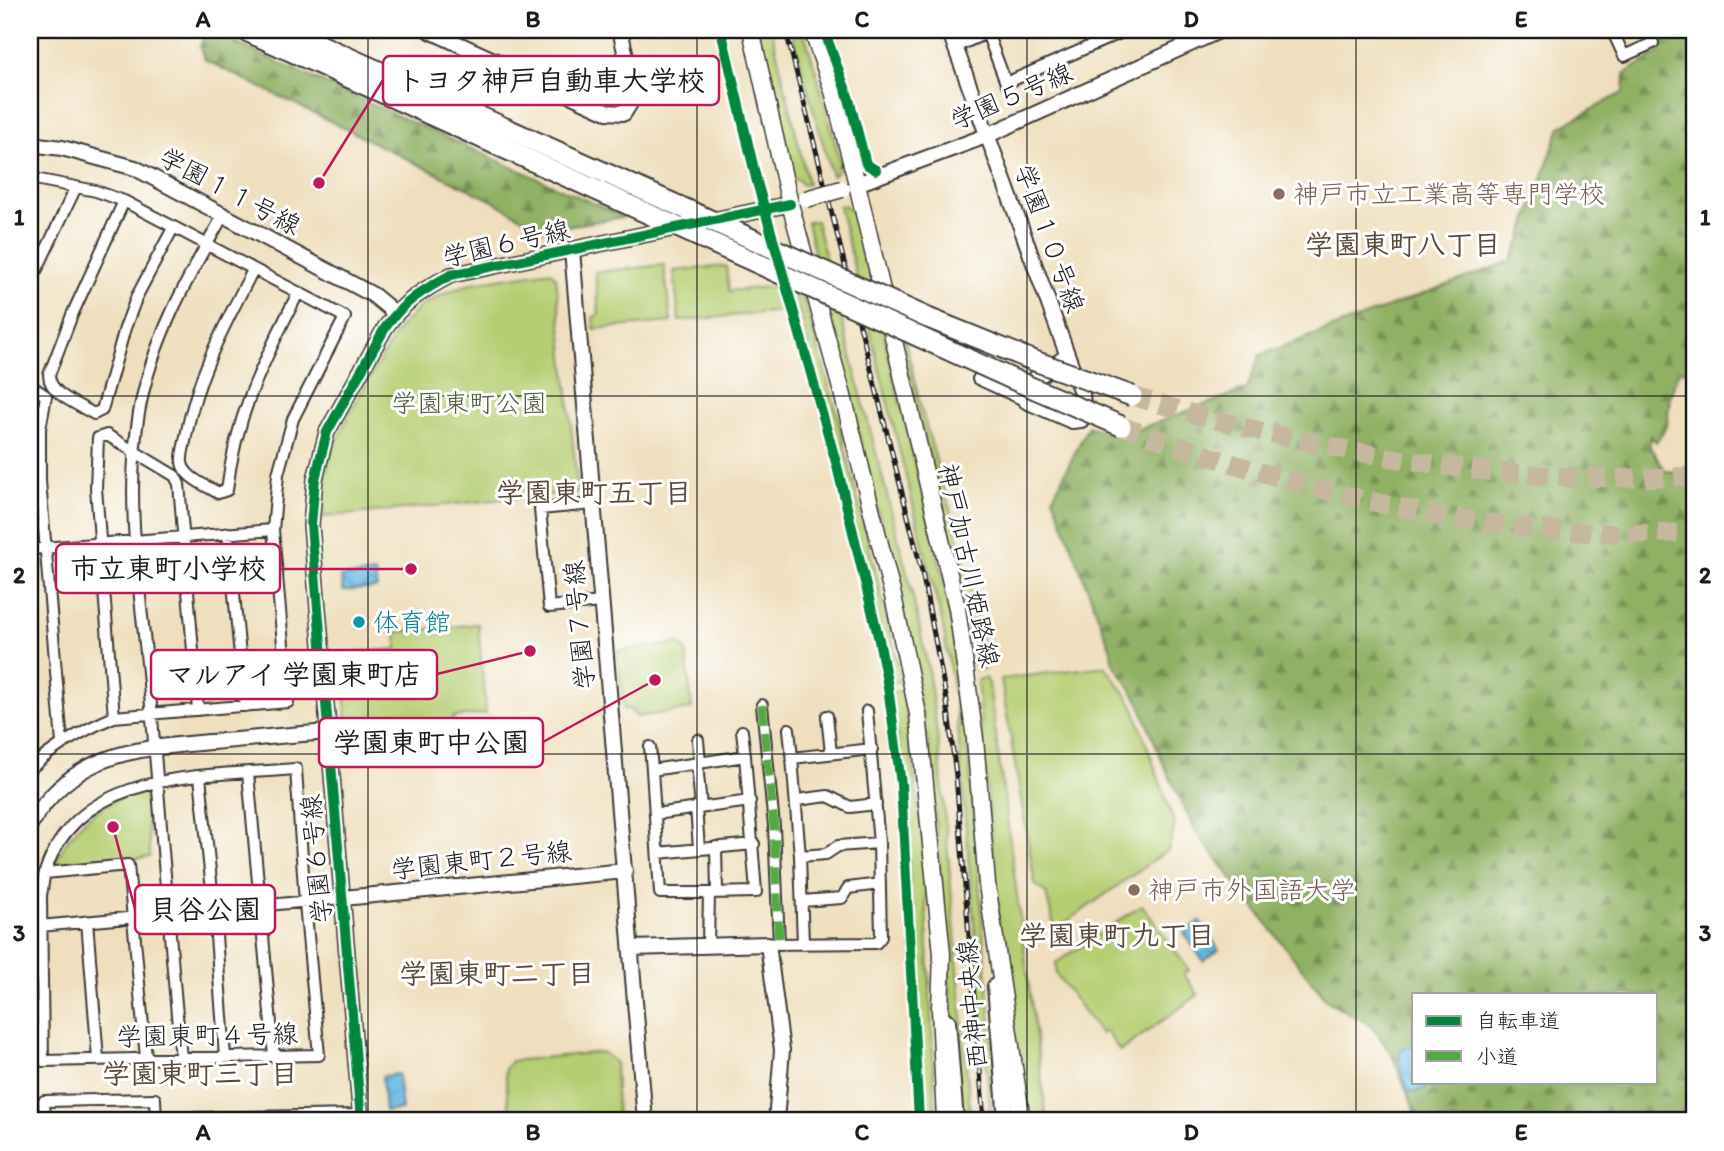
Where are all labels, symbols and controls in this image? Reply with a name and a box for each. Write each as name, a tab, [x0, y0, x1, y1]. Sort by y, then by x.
text: A	[195, 5, 211, 33]
text: B	[526, 5, 541, 33]
text: C	[855, 5, 870, 33]
text: D	[1183, 5, 1199, 33]
text: E	[1515, 5, 1528, 33]
callout: トヨタ神戸自動車大学校	[383, 56, 719, 105]
street label: 学園５号線	[945, 56, 1077, 136]
text: トヨタ神戸自動車大学校	[397, 63, 705, 97]
street label: 学園１１号線	[154, 140, 306, 242]
street label: 学園１０号線	[1008, 159, 1092, 317]
place label: 神戸市立工業高等専門学校	[1293, 178, 1605, 210]
marker: 神戸市立工業高等専門学校	[1271, 186, 1287, 202]
text: 1	[14, 203, 25, 231]
text: 1	[1700, 203, 1711, 231]
street label: 学園６号線	[439, 213, 573, 273]
district label: 学園東町八丁目	[1305, 227, 1501, 261]
park label: 学園東町公園	[391, 387, 547, 419]
street label: 神戸加古川姫路線	[932, 460, 1006, 670]
district label: 学園東町五丁目	[496, 475, 692, 509]
callout: 市立東町小学校	[56, 544, 280, 593]
text: 市立東町小学校	[70, 551, 266, 585]
street label: 学園７号線	[557, 559, 601, 691]
text: 2	[13, 561, 26, 589]
text: 2	[1699, 561, 1712, 589]
place label: 体育館	[373, 606, 451, 638]
marker: 体育館	[351, 614, 367, 630]
callout: マルアイ 学園東町店	[151, 650, 437, 699]
text: マルアイ 学園東町店	[166, 657, 422, 691]
callout: 学園東町中公園	[319, 718, 543, 767]
text: 学園東町中公園	[333, 725, 529, 759]
street label: 学園６号線	[294, 793, 338, 925]
street label: 学園東町２号線	[389, 835, 573, 885]
place label: 神戸市外国語大学	[1148, 874, 1356, 906]
marker: 神戸市外国語大学	[1126, 882, 1142, 898]
callout: 貝谷公園	[135, 885, 275, 934]
text: 貝谷公園	[149, 892, 261, 926]
district label: 学園東町九丁目	[1019, 918, 1215, 952]
text: 3	[13, 919, 26, 947]
text: 3	[1699, 919, 1712, 947]
street label: 西神中央線	[950, 938, 994, 1070]
district label: 学園東町二丁目	[399, 956, 595, 990]
legend	[1412, 993, 1658, 1084]
text: 自転車道	[1476, 1008, 1560, 1033]
street label: 学園東町４号線	[116, 1017, 298, 1053]
text: 小道	[1476, 1044, 1518, 1069]
district label: 学園東町三丁目	[102, 1056, 298, 1090]
text: A	[195, 1118, 211, 1146]
text: B	[526, 1118, 541, 1146]
text: C	[855, 1118, 870, 1146]
text: D	[1183, 1118, 1199, 1146]
text: E	[1515, 1118, 1528, 1146]

